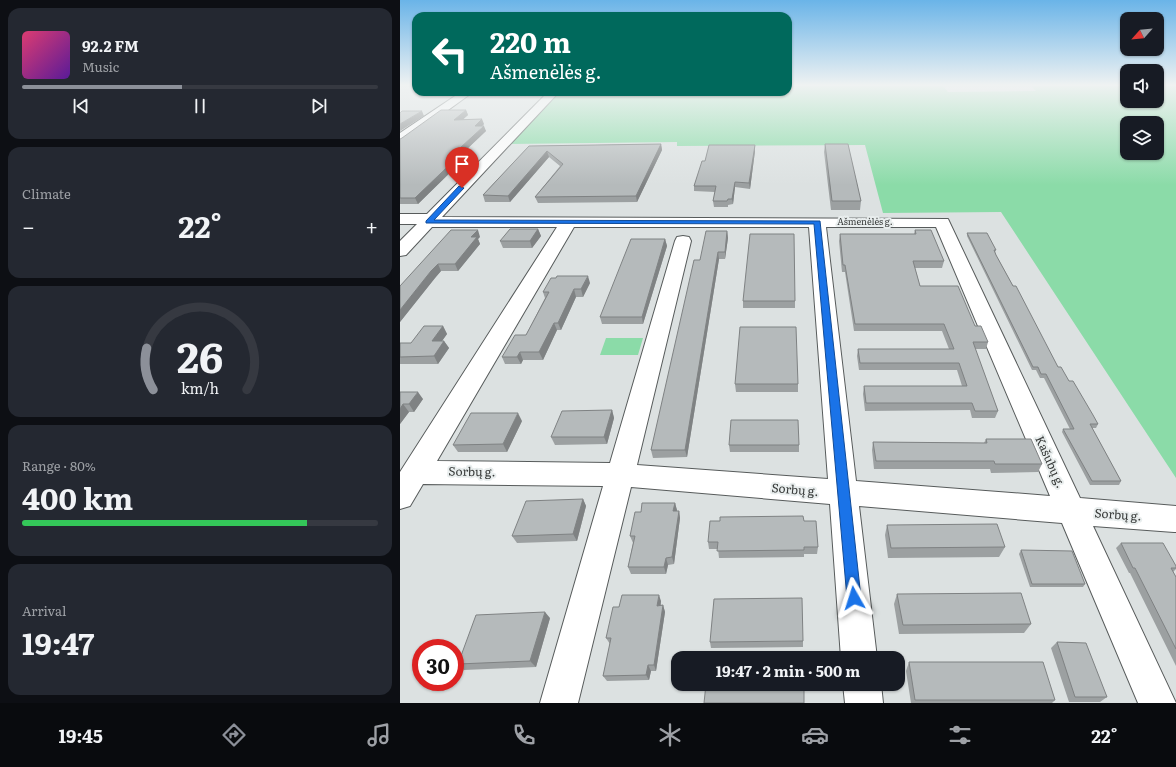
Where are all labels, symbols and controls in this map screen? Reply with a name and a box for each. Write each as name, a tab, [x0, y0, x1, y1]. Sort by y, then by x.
north arrow	[1120, 12, 1164, 56]
map controls	[1120, 12, 1164, 160]
text: 220 m	[490, 20, 571, 62]
icon: left	[424, 28, 476, 80]
text: 92.2 FM	[82, 34, 139, 57]
text: Music	[82, 57, 119, 76]
text: Ašmenėlės g.	[490, 58, 601, 85]
button: sound	[1120, 64, 1164, 108]
icon: previous	[70, 95, 92, 117]
icon: pause	[189, 95, 211, 117]
icon: next	[308, 95, 330, 117]
button: layers	[1120, 116, 1164, 160]
pin	[445, 147, 479, 188]
icon: arrive	[451, 153, 473, 175]
text: Climate	[22, 184, 71, 203]
text: 22°	[178, 203, 222, 247]
text: −	[22, 209, 35, 242]
text: +	[365, 209, 378, 242]
street label: Ašmenėlės g.	[837, 214, 893, 228]
text: 26	[177, 323, 223, 385]
text: km/h	[181, 376, 220, 397]
street label: Kašubų g.	[1031, 433, 1070, 491]
text: Range · 80%	[22, 456, 96, 475]
street label: Sorbų g.	[448, 462, 496, 480]
text: 400 km	[22, 475, 133, 519]
street label: Sorbų g.	[771, 478, 819, 500]
street label: Sorbų g.	[1094, 503, 1142, 525]
position arrow	[833, 577, 875, 619]
text: Arrival	[22, 601, 66, 620]
text: 19:47	[22, 620, 94, 664]
speed limit sign: 30	[412, 639, 464, 691]
text: 19:47 · 2 min · 500 m	[716, 659, 860, 682]
icon: directions	[220, 721, 248, 749]
icon: music	[365, 721, 393, 749]
icon: phone	[510, 721, 538, 749]
icon: climate	[656, 721, 684, 749]
icon: car	[801, 721, 829, 749]
icon: filters	[946, 721, 974, 749]
text: 19:45	[59, 722, 103, 749]
text: 22°	[1091, 722, 1117, 749]

